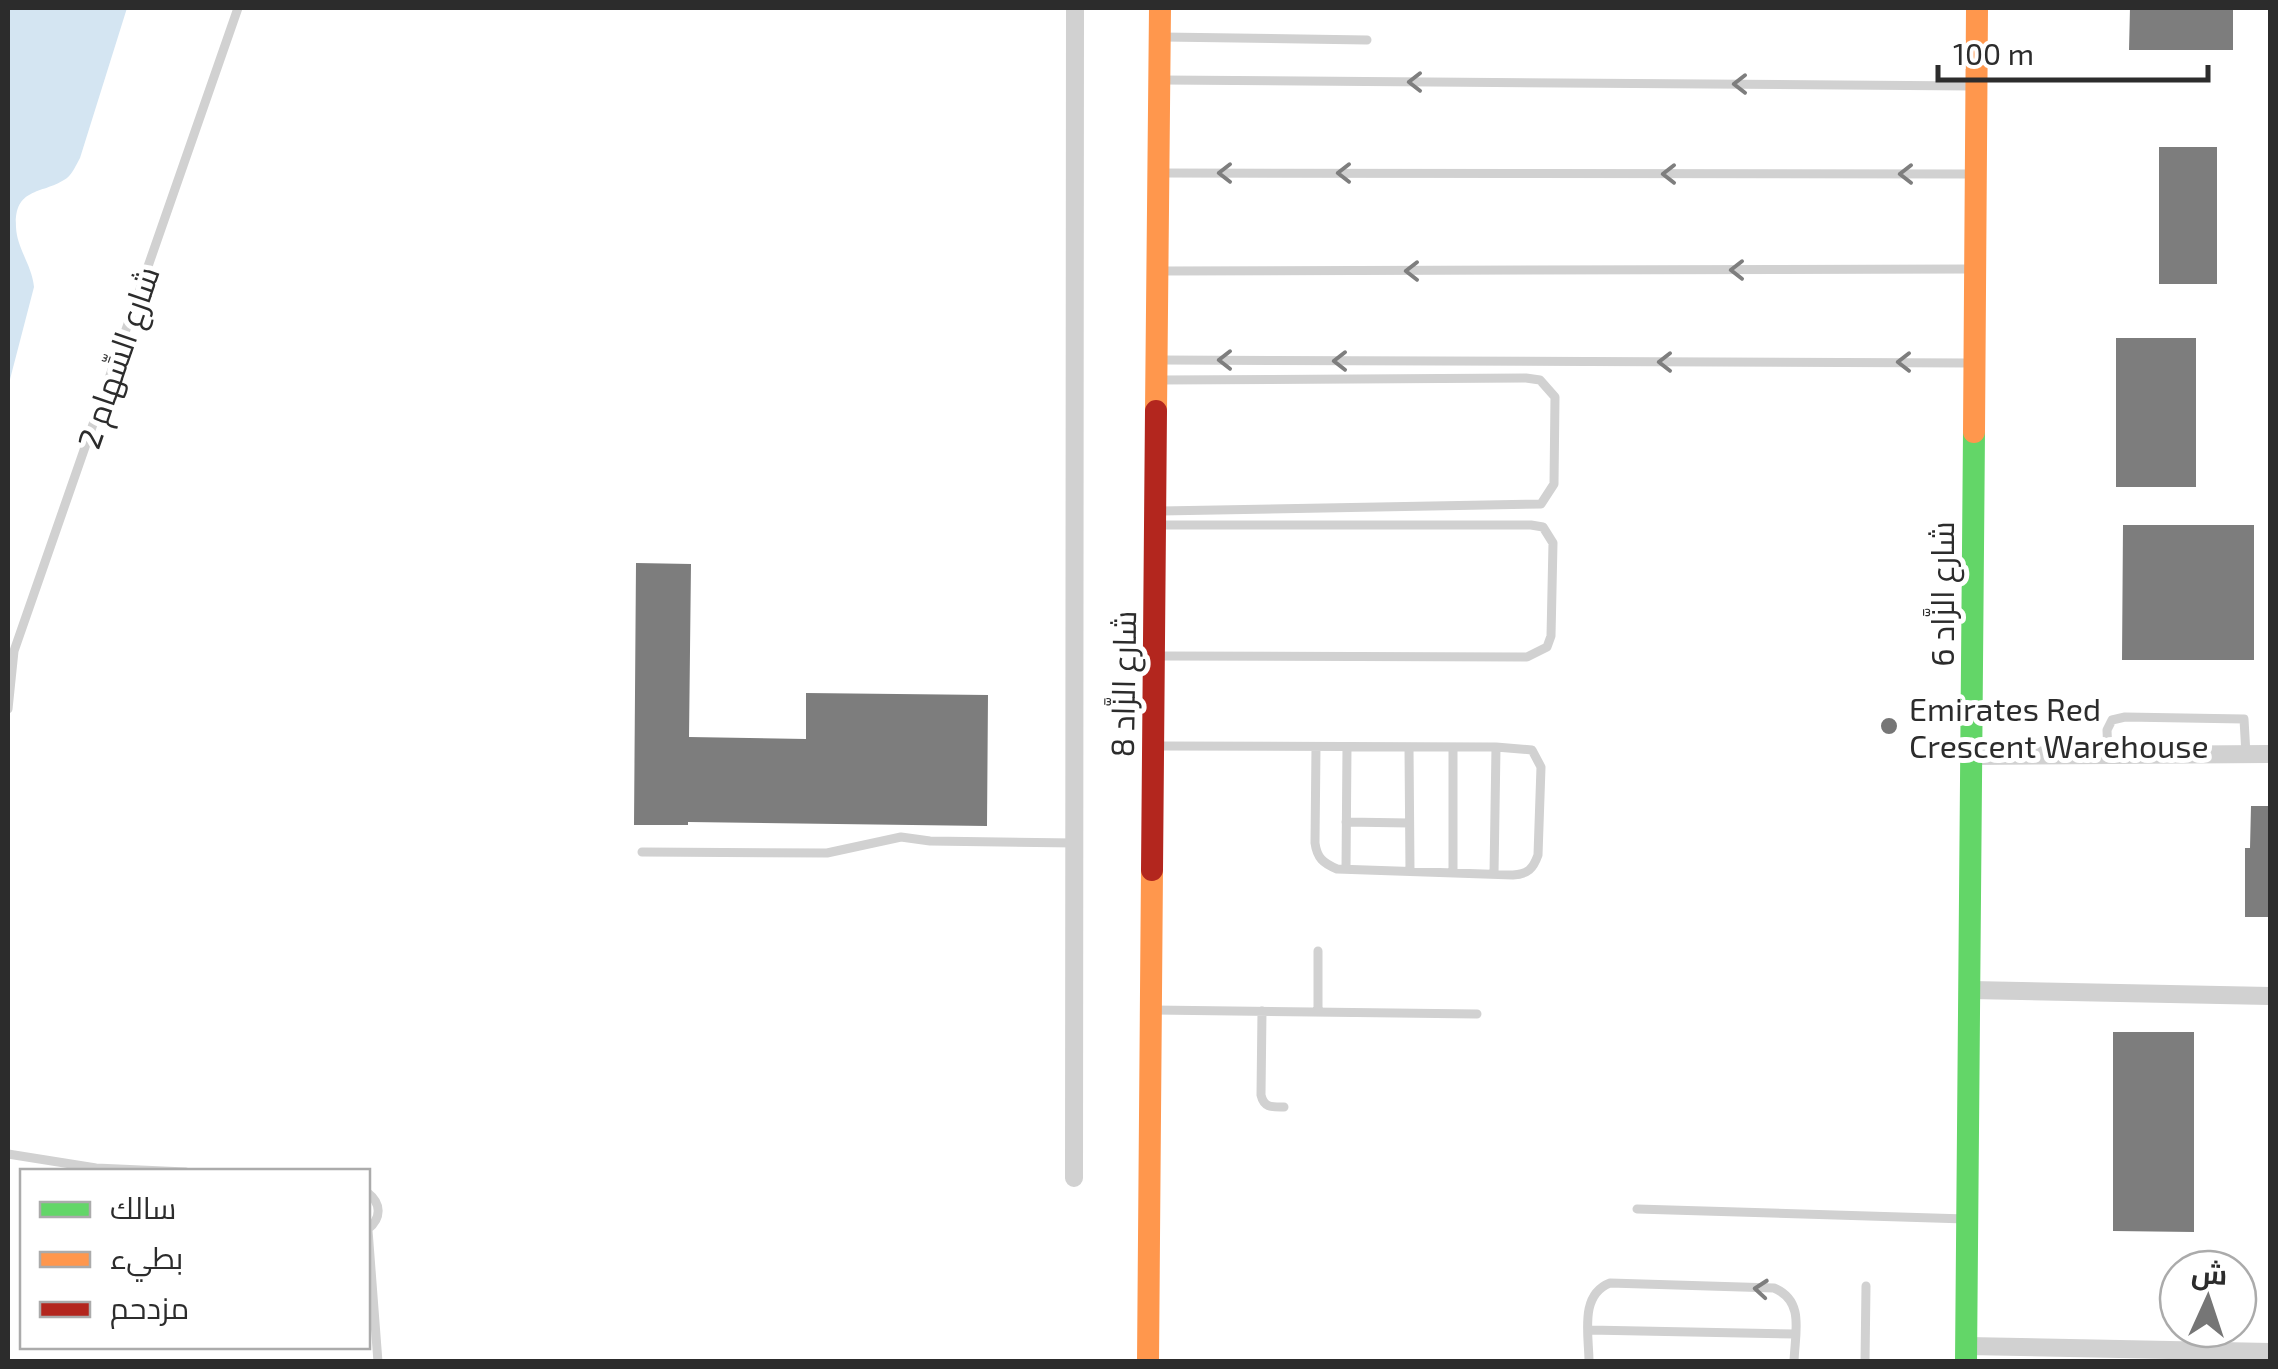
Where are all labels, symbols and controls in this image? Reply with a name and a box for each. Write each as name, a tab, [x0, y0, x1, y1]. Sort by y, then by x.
scale bar	[1938, 20, 2208, 82]
text: 100 m	[1953, 35, 2034, 71]
one-way arrow	[1407, 71, 1422, 93]
one-way arrow	[1732, 73, 1748, 95]
one-way arrow	[1216, 162, 1232, 184]
one-way arrow	[1335, 162, 1350, 184]
one-way arrow	[1660, 163, 1676, 185]
one-way arrow	[1897, 163, 1912, 185]
one-way arrow	[1728, 259, 1744, 281]
one-way arrow	[1403, 260, 1419, 281]
street label: شارع السِّهام 2	[68, 261, 171, 455]
one-way arrow	[1216, 350, 1232, 371]
one-way arrow	[1332, 350, 1348, 372]
one-way arrow	[1657, 351, 1672, 373]
one-way arrow	[1895, 351, 1910, 373]
street label: شارع الزَّاد 6	[1922, 521, 1965, 667]
street label: شارع الزَّاد 8	[1102, 610, 1147, 758]
place label: Emirates Red Crescent Warehouse	[1909, 689, 2209, 764]
marker: Emirates Red Crescent Warehouse	[1878, 715, 1900, 737]
legend	[20, 1169, 370, 1349]
text: سالك	[110, 1189, 176, 1225]
text: بطيء	[110, 1239, 183, 1282]
north arrow	[2158, 1249, 2258, 1349]
text: ش	[2190, 1255, 2228, 1292]
one-way arrow	[1752, 1279, 1768, 1300]
text: مزدحم	[110, 1289, 189, 1329]

